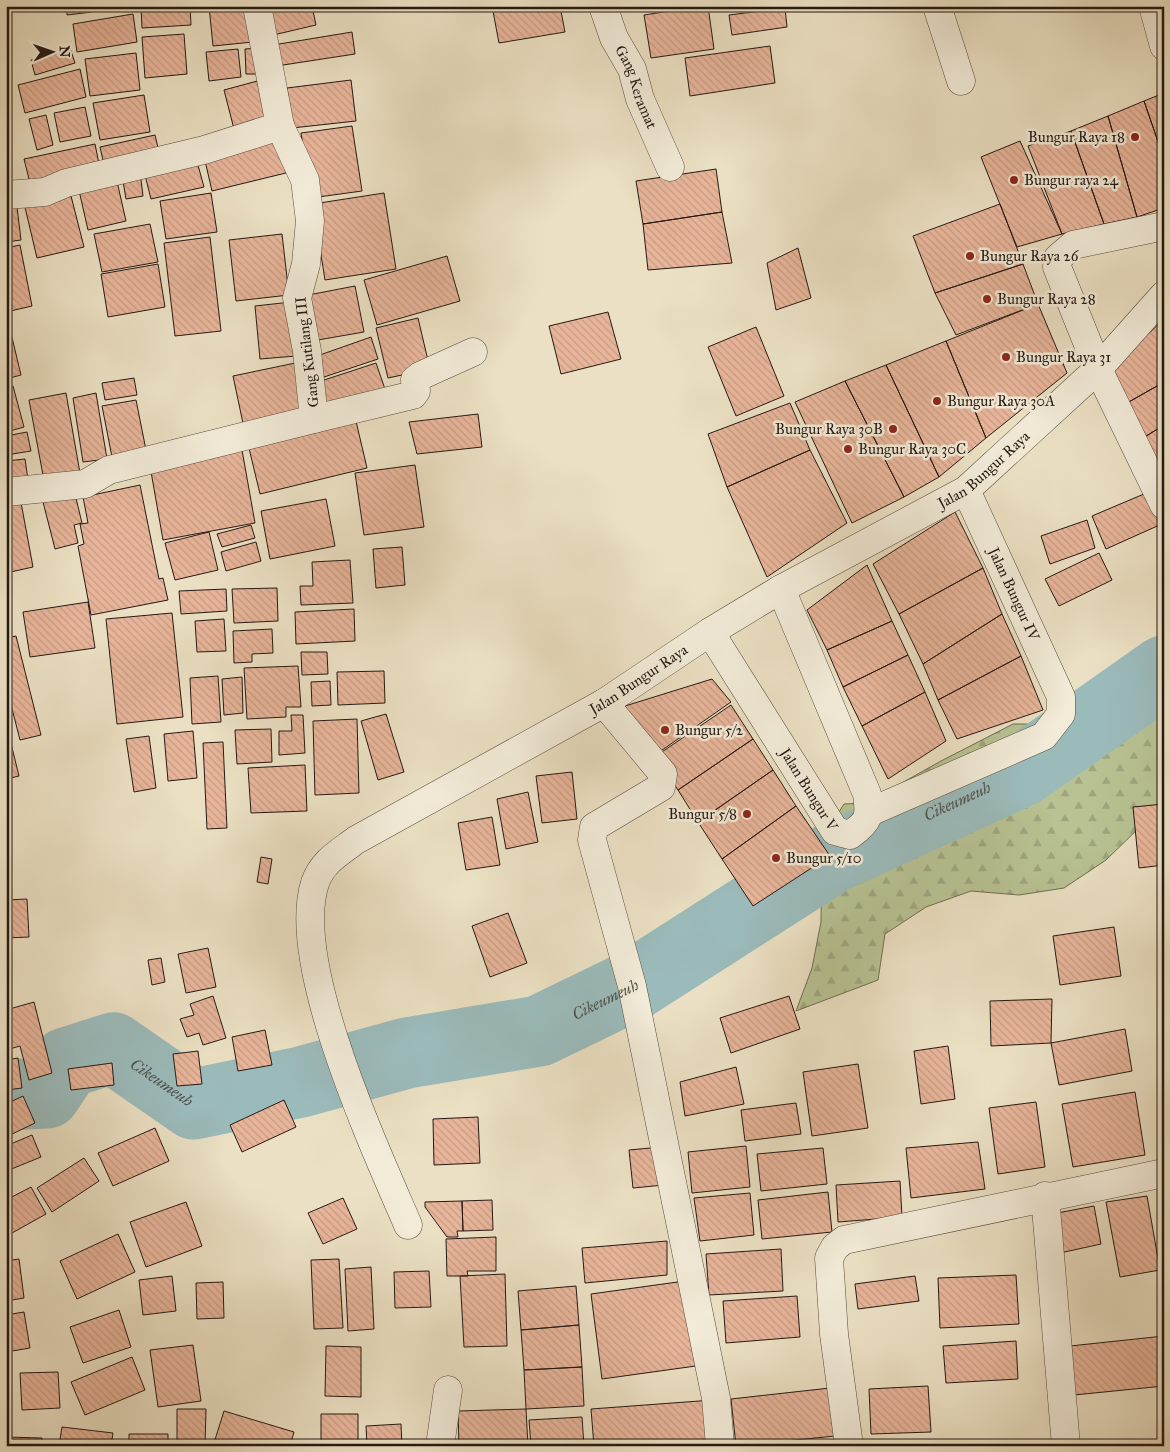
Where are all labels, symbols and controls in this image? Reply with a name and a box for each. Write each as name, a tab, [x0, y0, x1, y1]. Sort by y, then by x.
north arrow	[28, 28, 78, 78]
street label: Gang Keramat	[611, 42, 661, 132]
text: N	[56, 45, 73, 58]
place label: Bungur Raya 18	[1028, 128, 1125, 146]
marker: Bungur Raya 18	[1129, 131, 1141, 143]
place label: Bungur raya 24	[1024, 171, 1119, 189]
marker: Bungur raya 24	[1008, 174, 1020, 186]
place label: Bungur Raya 26	[980, 247, 1080, 265]
marker: Bungur Raya 26	[964, 250, 976, 262]
place label: Bungur Raya 28	[997, 290, 1096, 308]
marker: Bungur Raya 28	[981, 293, 993, 305]
street label: Gang Kutilang III	[291, 296, 323, 408]
place label: Bungur Raya 31	[1016, 348, 1111, 366]
marker: Bungur Raya 31	[1000, 351, 1012, 363]
place label: Bungur Raya 30A	[947, 392, 1055, 410]
marker: Bungur Raya 30A	[931, 395, 943, 407]
place label: Bungur Raya 30B	[775, 420, 883, 438]
marker: Bungur Raya 30B	[887, 423, 899, 435]
street label: Jalan Bungur Raya	[933, 427, 1034, 514]
place label: Bungur Raya 30C	[858, 440, 966, 458]
marker: Bungur Raya 30C	[842, 443, 854, 455]
street label: Jalan Bungur IV	[983, 543, 1044, 644]
street label: Jalan Bungur Raya	[585, 640, 692, 720]
place label: Bungur 5/2	[675, 721, 744, 739]
marker: Bungur 5/2	[659, 724, 671, 736]
street label: Jalan Bungur V	[774, 743, 842, 835]
water label: Cikeumeuh	[920, 777, 994, 824]
place label: Bungur 5/8	[668, 805, 737, 823]
marker: Bungur 5/8	[741, 808, 753, 820]
place label: Bungur 5/10	[786, 849, 861, 867]
marker: Bungur 5/10	[770, 852, 782, 864]
water label: Cikeumeuh	[568, 975, 642, 1023]
water label: Cikeumeuh	[127, 1054, 197, 1110]

